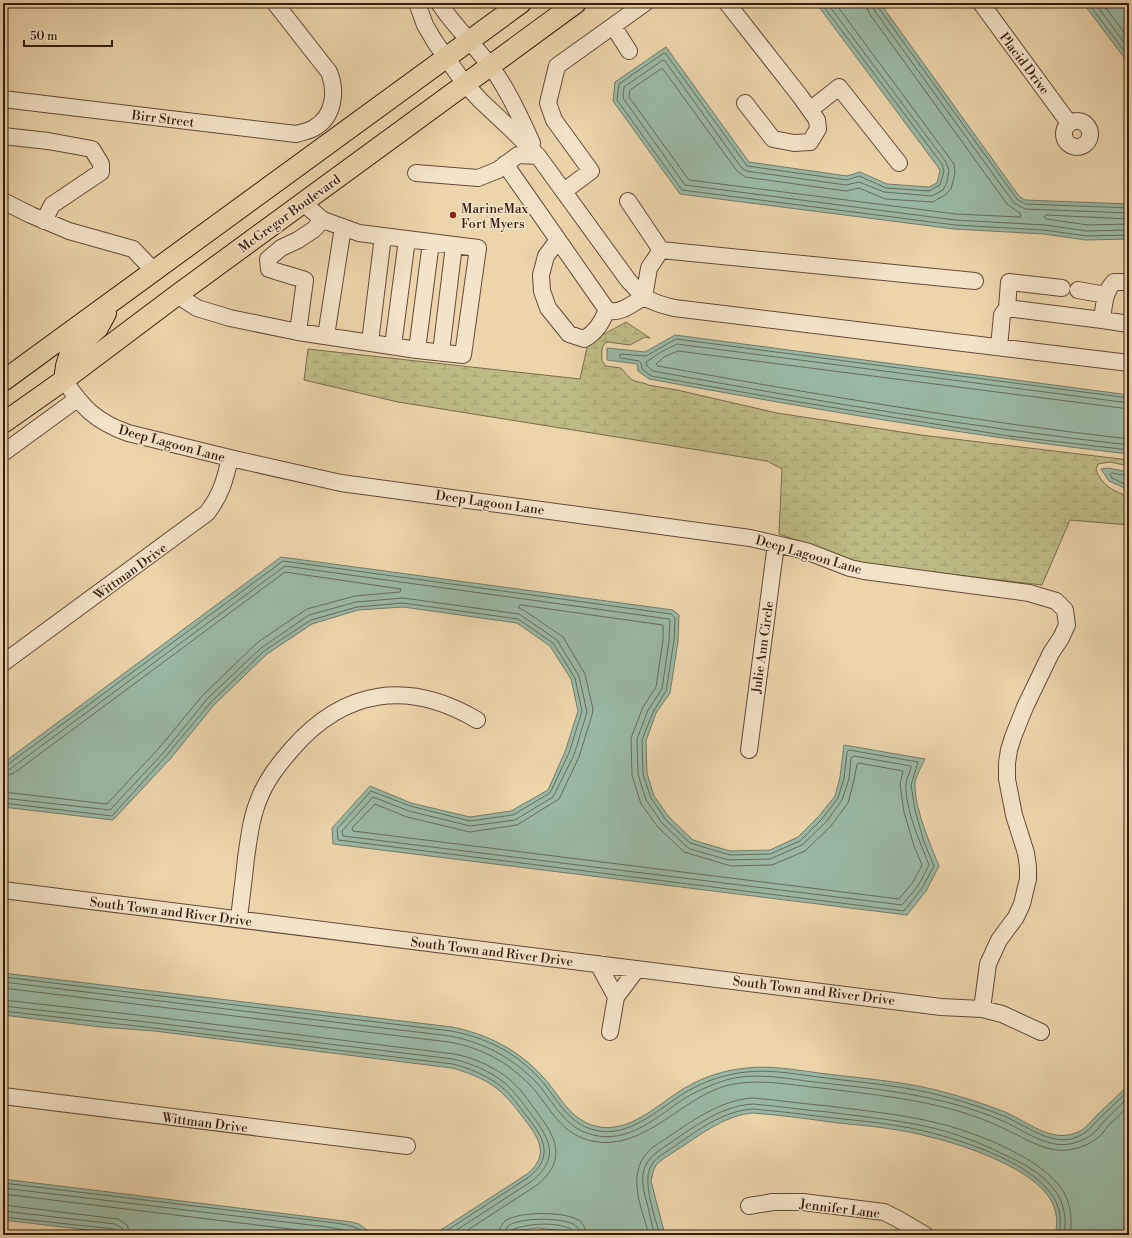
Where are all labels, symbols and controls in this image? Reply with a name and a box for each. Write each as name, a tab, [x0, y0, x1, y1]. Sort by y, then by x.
scale bar	[24, 22, 112, 48]
text: 50 m	[30, 29, 58, 44]
street label: Placid Drive	[996, 29, 1053, 98]
street label: Birr Street	[130, 107, 195, 131]
street label: McGregor Boulevard	[235, 171, 344, 256]
place label: MarineMax Fort Myers	[461, 201, 529, 232]
marker: MarineMax Fort Myers	[448, 210, 458, 220]
street label: Deep Lagoon Lane	[117, 422, 227, 466]
street label: Deep Lagoon Lane	[434, 487, 546, 519]
street label: Deep Lagoon Lane	[754, 532, 864, 578]
street label: Wittman Drive	[90, 540, 170, 604]
street label: Julie Ann Circle	[748, 600, 777, 695]
street label: South Town and River Drive	[89, 894, 253, 930]
street label: South Town and River Drive	[410, 934, 574, 970]
street label: South Town and River Drive	[732, 973, 896, 1009]
street label: Wittman Drive	[160, 1110, 249, 1136]
street label: Jennifer Lane	[798, 1196, 881, 1222]

